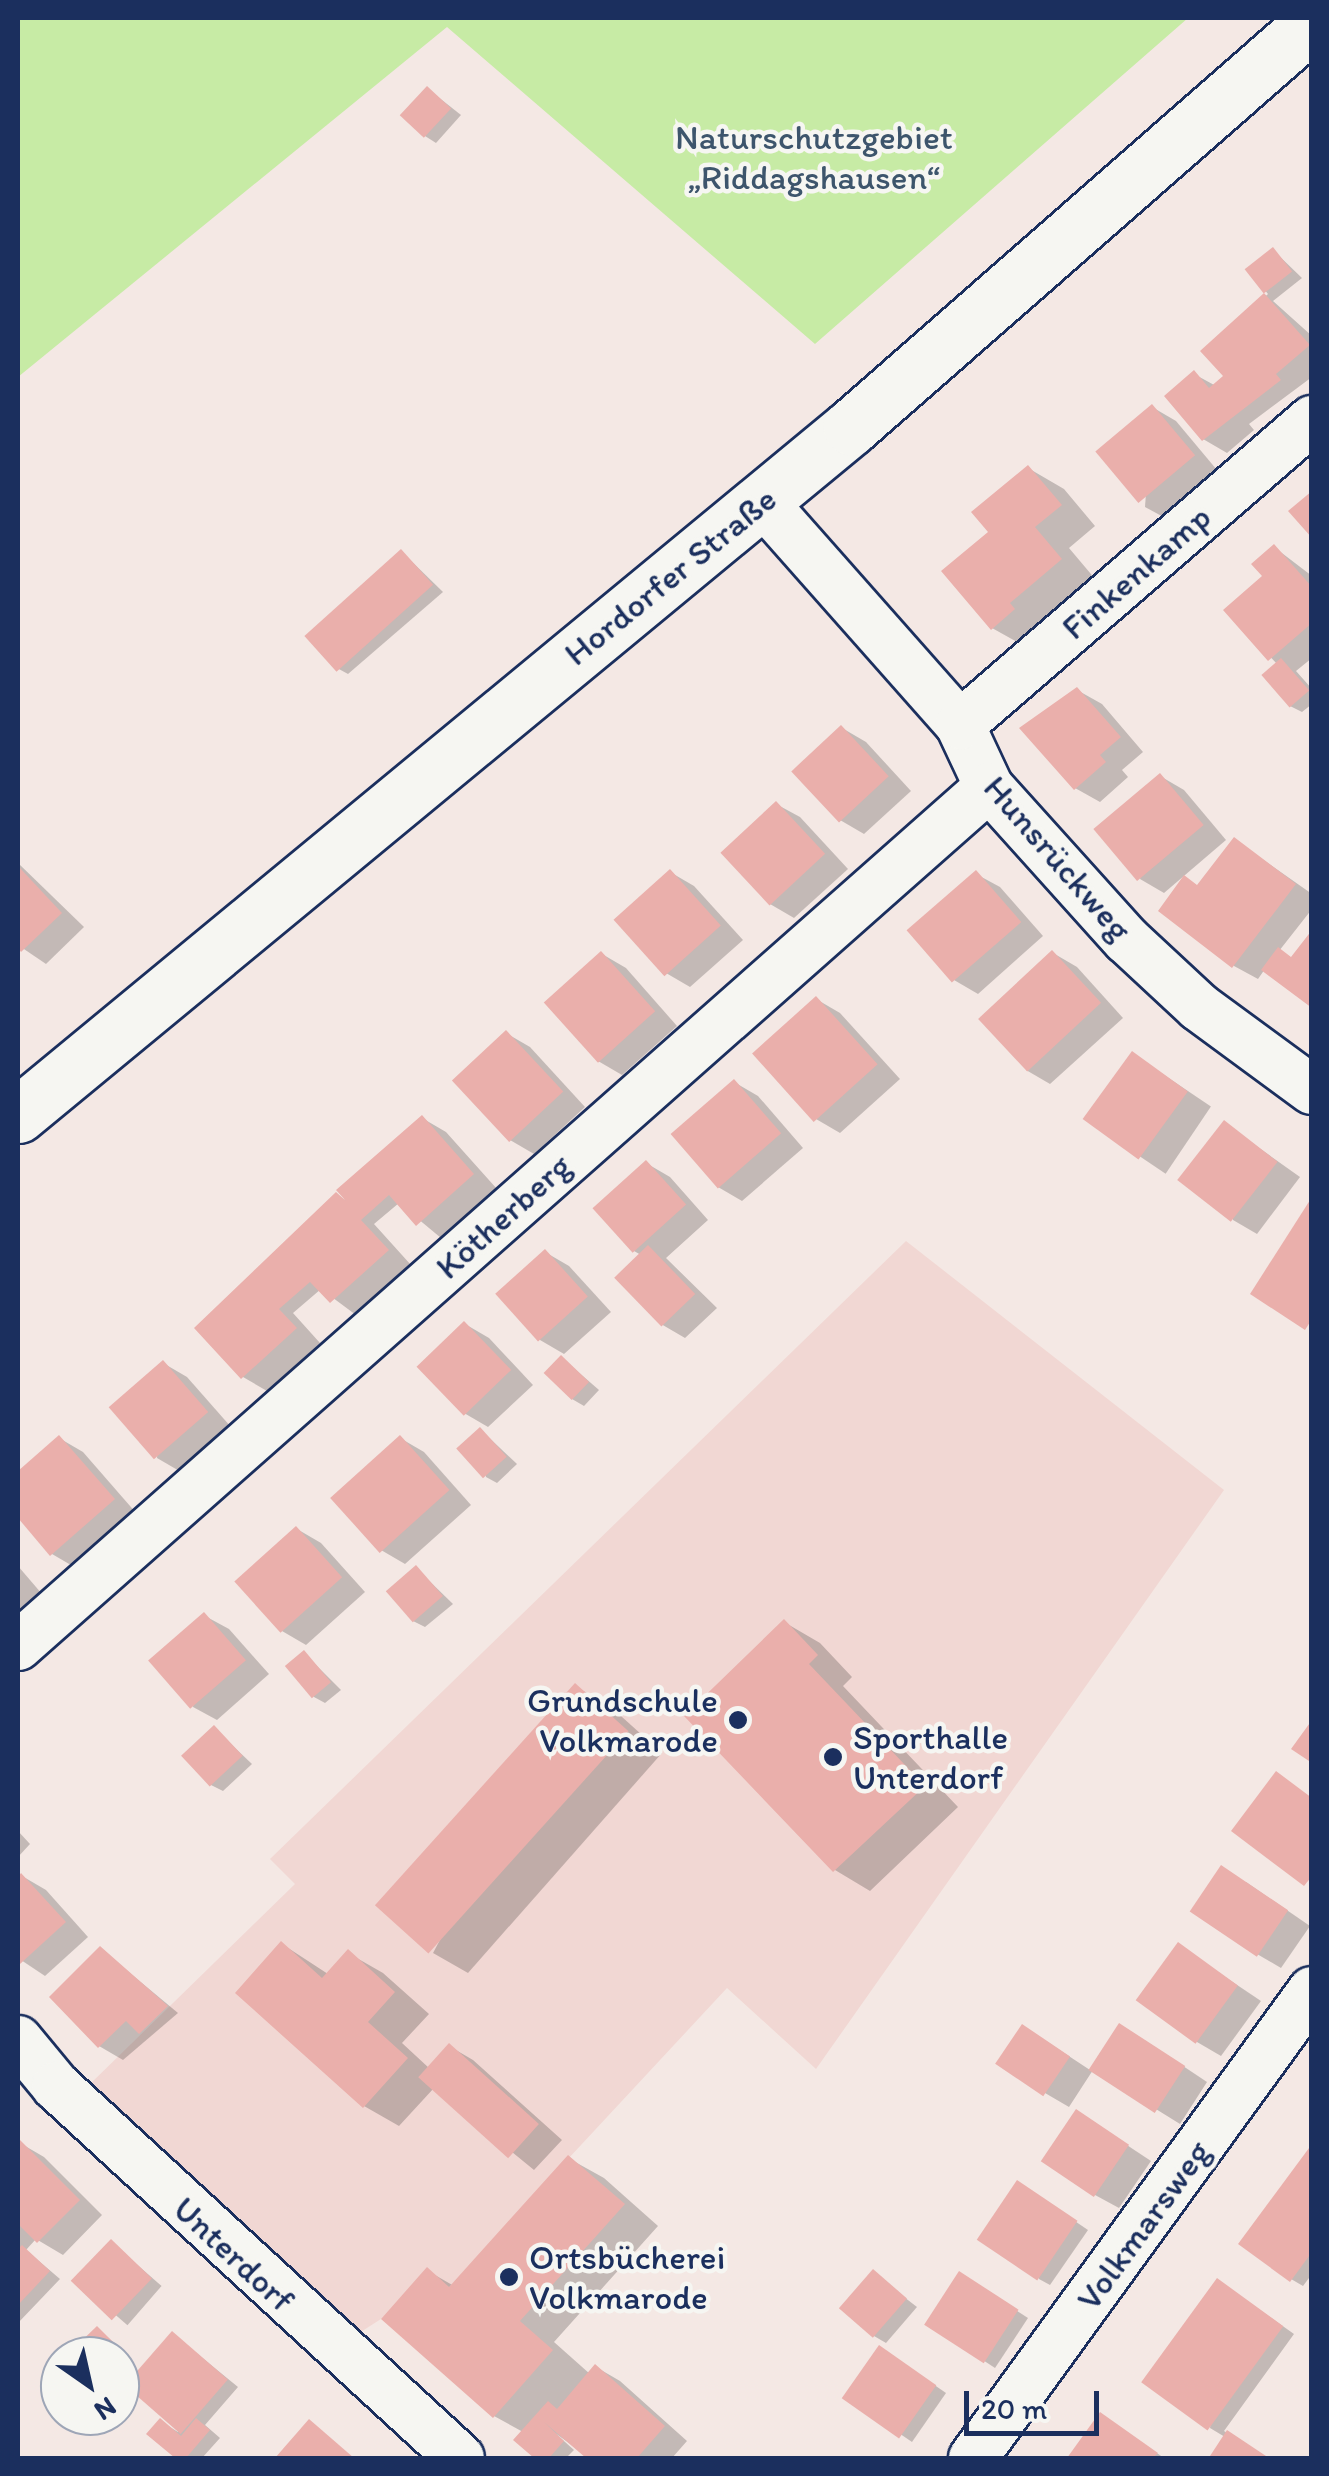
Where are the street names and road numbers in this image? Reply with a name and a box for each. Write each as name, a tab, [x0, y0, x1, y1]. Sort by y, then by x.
street label: Hordorfer Straße	[556, 478, 784, 674]
street label: Finkenkamp	[1053, 496, 1219, 648]
street label: Hunsrückweg	[975, 767, 1141, 949]
street label: Kötherberg	[427, 1144, 579, 1288]
street label: Volkmarsweg	[1067, 2132, 1219, 2318]
street label: Unterdorf	[165, 2187, 303, 2321]

